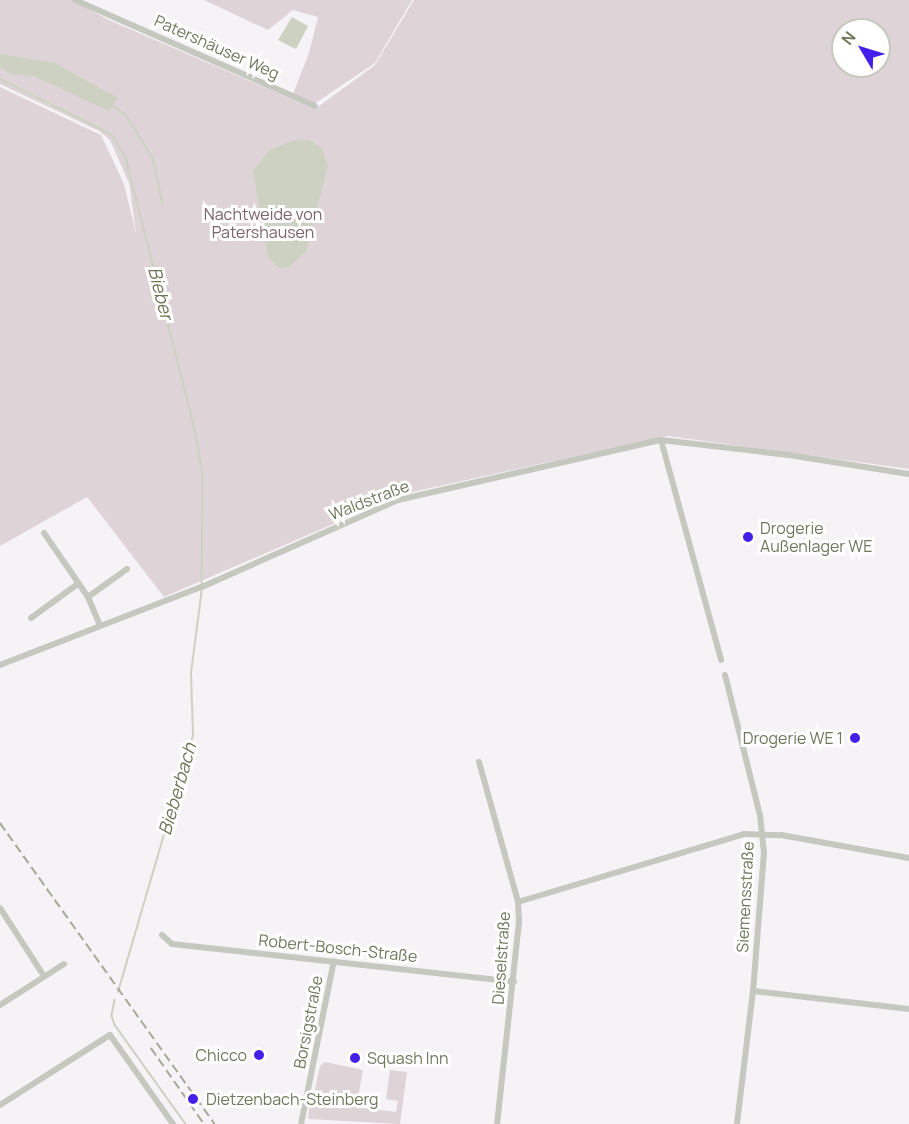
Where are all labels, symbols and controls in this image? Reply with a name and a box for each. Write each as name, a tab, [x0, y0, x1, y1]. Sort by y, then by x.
street label: Patershäuser Weg	[151, 11, 283, 83]
north arrow	[831, 18, 891, 78]
text: N	[836, 27, 861, 49]
park label: Nachtweide von Patershausen	[204, 204, 322, 242]
water label: Bieber	[144, 264, 178, 322]
street label: Waldstraße	[326, 476, 412, 524]
place label: Drogerie Außenlager WE	[760, 518, 872, 556]
marker: Drogerie Außenlager WE	[741, 530, 755, 544]
place label: Drogerie WE 1	[743, 728, 843, 748]
marker: Drogerie WE 1	[848, 731, 862, 745]
water label: Bieberbach	[154, 740, 200, 838]
street label: Siemensstraße	[733, 841, 757, 953]
street label: Dieselstraße	[488, 911, 514, 1005]
street label: Robert-Bosch-Straße	[258, 930, 418, 966]
street label: Borsigstraße	[290, 974, 326, 1070]
place label: Chicco	[196, 1045, 247, 1065]
marker: Chicco	[252, 1048, 266, 1062]
place label: Squash Inn	[367, 1048, 449, 1068]
marker: Squash Inn	[348, 1051, 362, 1065]
place label: Dietzenbach-Steinberg	[206, 1089, 378, 1109]
marker: Dietzenbach-Steinberg	[184, 1090, 202, 1108]

